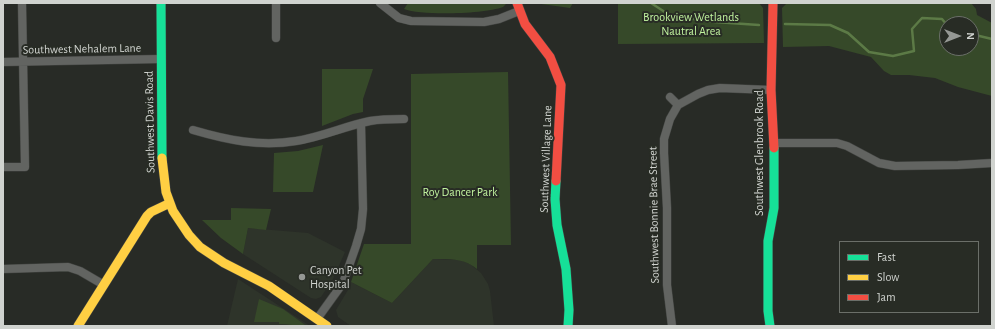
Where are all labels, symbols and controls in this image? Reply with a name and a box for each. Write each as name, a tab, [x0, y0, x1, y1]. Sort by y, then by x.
park label: Brookview Wetlands Nautral Area	[643, 10, 739, 38]
north arrow	[939, 16, 979, 56]
text: N	[965, 32, 976, 40]
street label: Southwest Nehalem Lane	[23, 41, 141, 57]
street label: Southwest Davis Road	[142, 71, 158, 173]
street label: Southwest Glenbrook Road	[752, 90, 766, 216]
street label: Southwest Village Lane	[537, 105, 555, 213]
street label: Southwest Bonnie Brae Street	[646, 146, 662, 284]
park label: Roy Dancer Park	[422, 185, 498, 199]
legend	[839, 241, 979, 313]
text: Fast	[877, 251, 896, 263]
place label: Canyon Pet Hospital	[310, 263, 362, 291]
text: Slow	[877, 271, 899, 283]
marker: Canyon Pet Hospital	[297, 272, 307, 282]
text: Jam	[877, 291, 896, 303]

